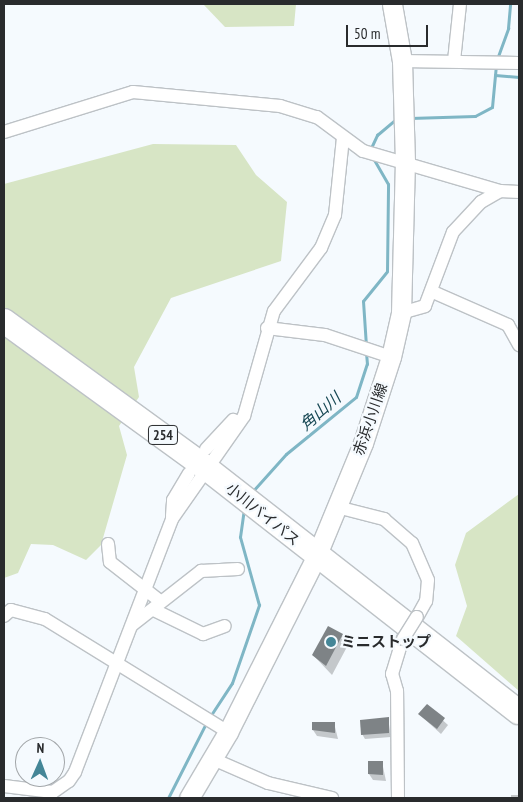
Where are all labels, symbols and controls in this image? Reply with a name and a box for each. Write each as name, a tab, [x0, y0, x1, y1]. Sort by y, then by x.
scale bar	[348, 15, 430, 47]
text: 50 m	[354, 24, 380, 43]
street label: 赤浜小川線	[349, 381, 391, 457]
water label: 角山川	[296, 388, 344, 434]
road number: 254	[147, 424, 179, 446]
street label: 小川バイパス	[222, 479, 304, 549]
place label: ミニストップ	[341, 633, 431, 651]
marker: ミニストップ	[325, 636, 337, 648]
north arrow	[15, 737, 65, 787]
text: N	[36, 739, 45, 757]

